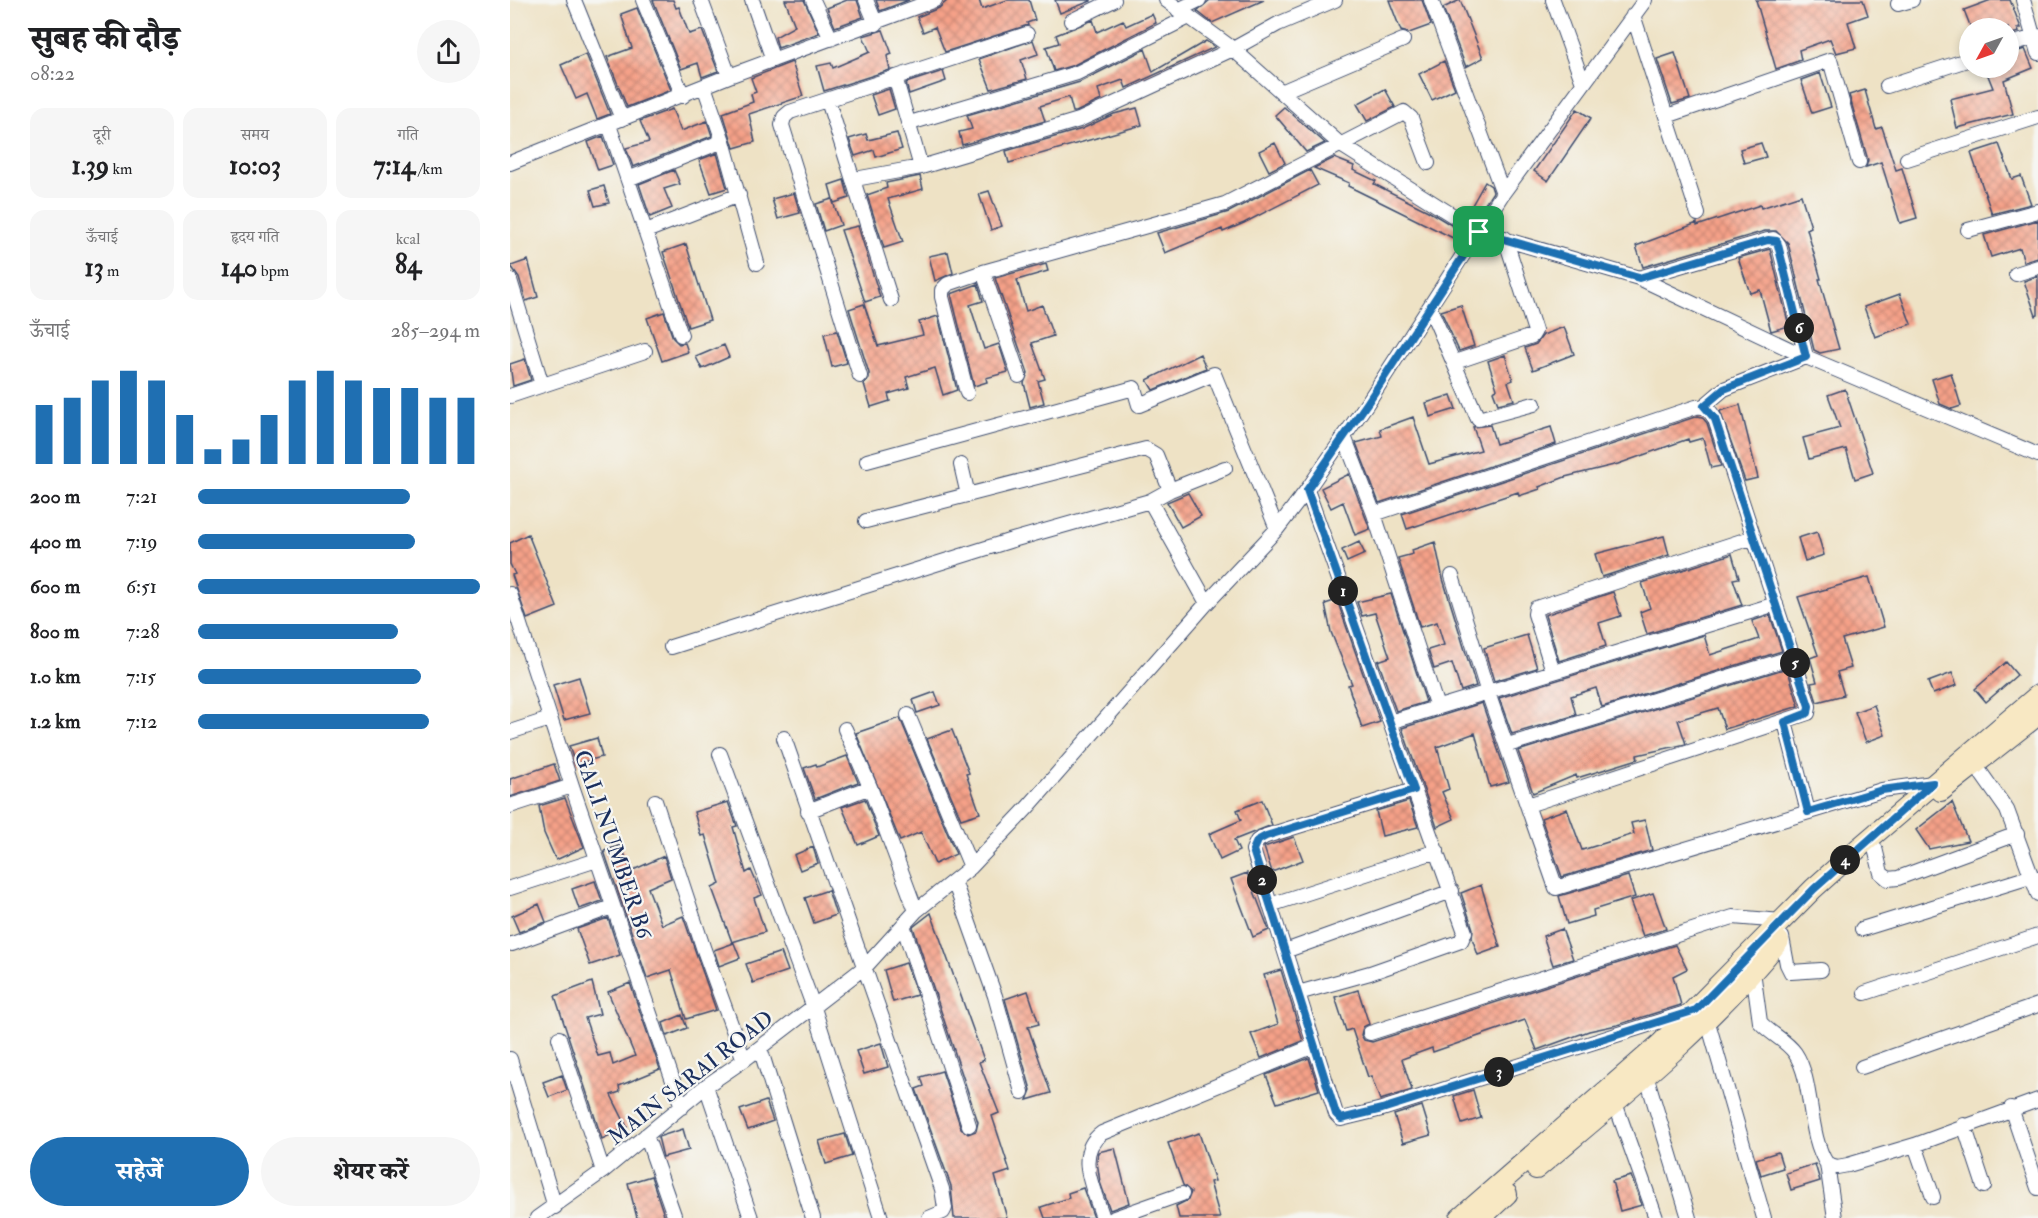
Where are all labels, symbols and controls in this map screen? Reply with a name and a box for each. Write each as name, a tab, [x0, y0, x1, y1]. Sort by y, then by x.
text: सुबह की दौड़	[30, 18, 179, 59]
north arrow	[1959, 18, 2019, 78]
map controls	[1959, 18, 2019, 78]
button: share	[417, 20, 480, 83]
text: 08:22	[30, 61, 75, 86]
text: दूरी	[93, 125, 111, 145]
text: समय	[241, 125, 269, 145]
text: गति	[398, 125, 418, 145]
text: 1.39	[71, 150, 109, 182]
text: 10:03	[229, 150, 281, 182]
text: 7:14	[373, 150, 415, 182]
text: km	[109, 159, 133, 179]
text: /km	[415, 159, 443, 179]
pin	[1453, 206, 1504, 257]
icon: arrive	[1462, 215, 1495, 248]
text: ऊँचाई	[86, 227, 118, 247]
text: हृदय गति	[231, 227, 279, 247]
text: kcal	[396, 229, 420, 249]
text: 84	[395, 249, 421, 281]
text: 13	[84, 252, 104, 284]
text: 140	[221, 252, 257, 284]
text: m	[104, 261, 120, 281]
text: bpm	[257, 261, 289, 281]
pin: 6	[1784, 313, 1814, 343]
text: ऊँचाई	[30, 318, 69, 343]
text: 285–294 m	[391, 318, 480, 343]
text: 6	[1795, 318, 1803, 338]
text: 200 m	[30, 484, 80, 509]
text: 7:21	[126, 484, 157, 509]
text: 400 m	[30, 529, 81, 554]
text: 7:19	[126, 529, 157, 554]
text: 600 m	[30, 574, 80, 599]
text: 6:51	[126, 574, 157, 599]
pin: 1	[1328, 576, 1358, 606]
text: 1	[1340, 581, 1346, 601]
text: 800 m	[30, 619, 80, 644]
text: 7:28	[126, 619, 160, 644]
pin: 5	[1780, 648, 1810, 678]
text: 5	[1791, 653, 1799, 673]
text: 1.0 km	[30, 664, 81, 689]
text: 7:15	[126, 664, 156, 689]
text: 1.2 km	[30, 709, 80, 734]
text: 7:12	[126, 709, 157, 734]
street label: GALI NUMBER B6	[568, 746, 659, 944]
pin: 4	[1830, 845, 1860, 875]
text: 4	[1841, 850, 1849, 870]
pin: 2	[1247, 865, 1277, 895]
text: 2	[1258, 870, 1266, 890]
street label: MAIN SARAI ROAD	[602, 1004, 779, 1151]
pin: 3	[1484, 1057, 1514, 1087]
text: 3	[1496, 1062, 1502, 1082]
button: सहेजें	[30, 1137, 249, 1206]
button: शेयर करें	[261, 1137, 480, 1206]

